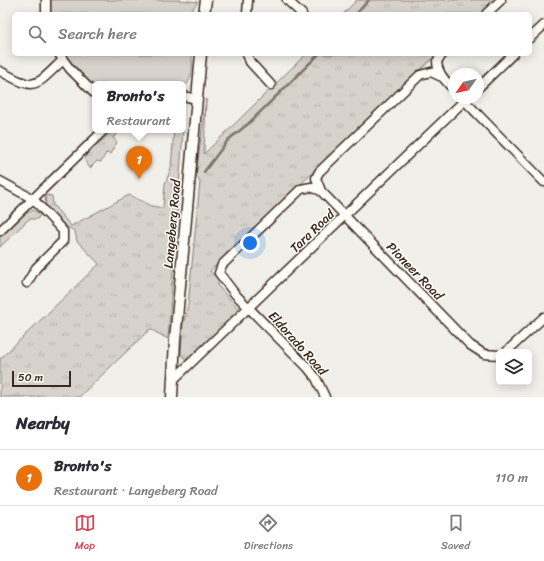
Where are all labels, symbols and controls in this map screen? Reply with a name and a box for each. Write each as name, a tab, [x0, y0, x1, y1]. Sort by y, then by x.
search box	[12, 12, 532, 56]
text: Search here	[58, 21, 137, 47]
icon: search	[26, 23, 48, 45]
north arrow	[448, 68, 484, 104]
popup	[92, 81, 186, 133]
text: Bronto's	[107, 83, 164, 109]
text: Restaurant	[107, 109, 171, 132]
pin: 1	[126, 146, 152, 179]
street label: Langeberg Road	[157, 177, 187, 269]
street label: Tara Road	[284, 203, 341, 259]
your location	[240, 233, 260, 253]
street label: Pioneer Road	[381, 236, 450, 307]
street label: Eldorado Road	[262, 305, 334, 382]
map controls	[496, 349, 532, 385]
button: layers	[496, 349, 532, 385]
text: 50 m	[18, 368, 43, 387]
scale bar	[12, 369, 71, 388]
text: Nearby	[16, 408, 70, 438]
text: Bronto's	[54, 453, 112, 479]
text: 1	[26, 466, 32, 489]
text: 110 m	[495, 466, 528, 489]
text: Restaurant · Langeberg Road	[54, 479, 218, 502]
tab: Map	[74, 512, 96, 555]
tab: Directions	[244, 512, 293, 555]
tab: Saved	[441, 512, 470, 555]

